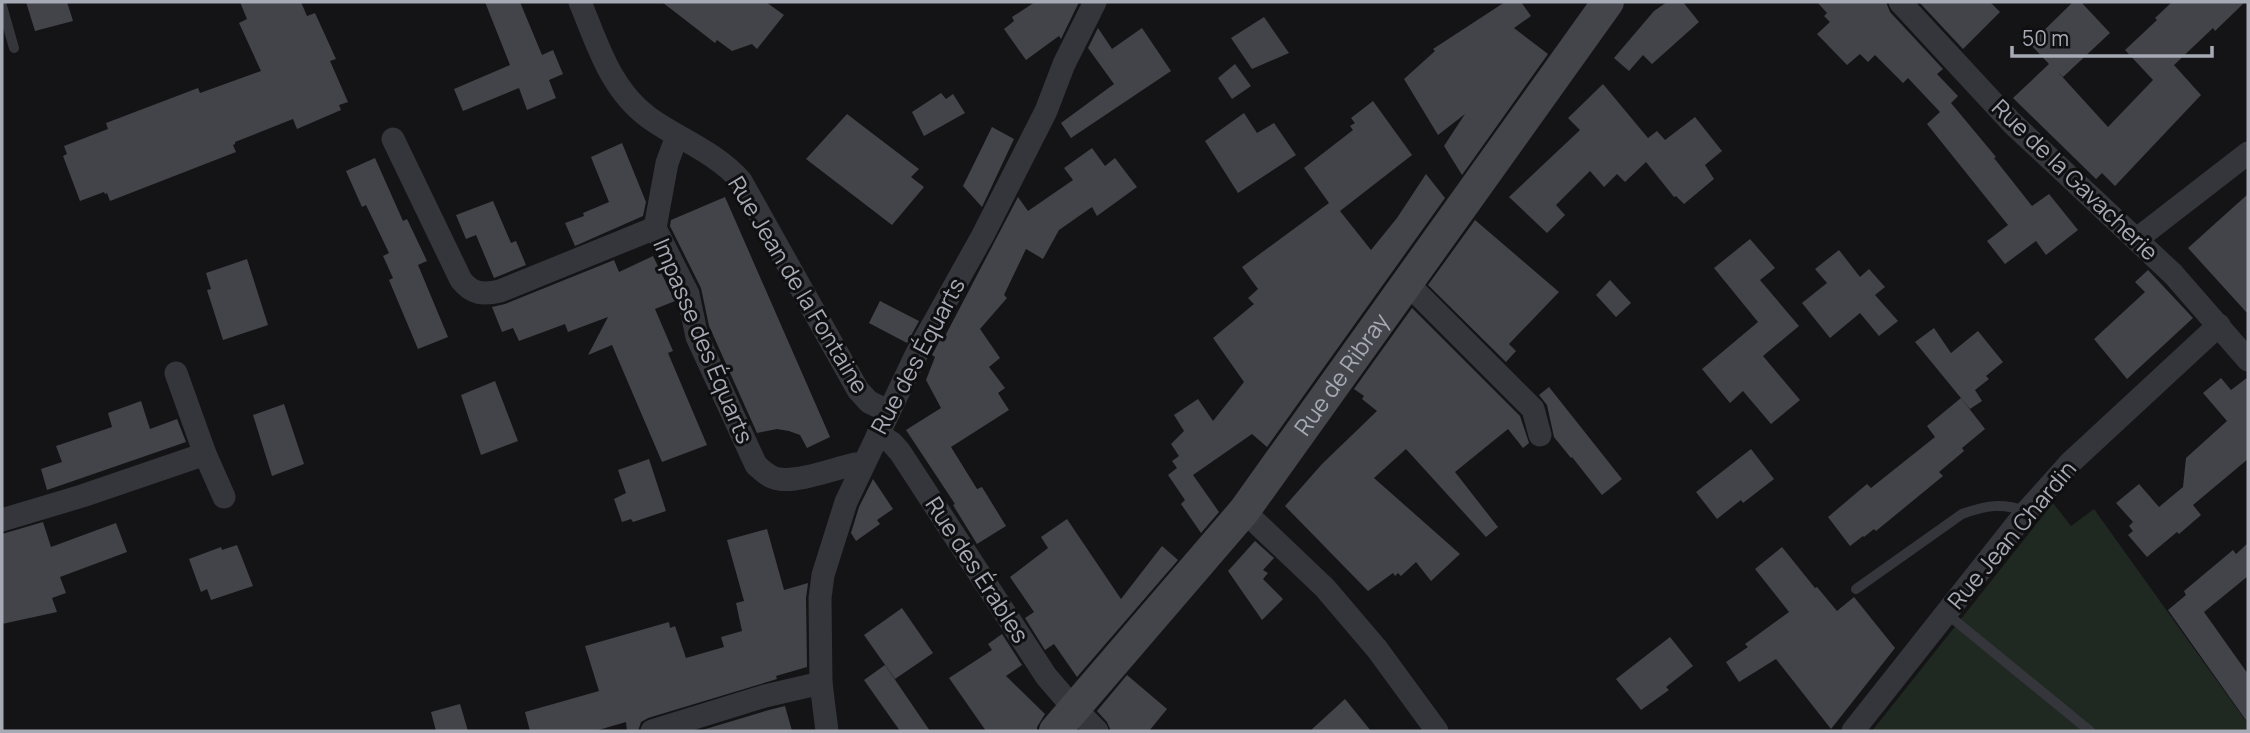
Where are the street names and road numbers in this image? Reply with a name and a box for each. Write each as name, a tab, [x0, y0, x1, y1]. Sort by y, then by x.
street label: Rue de la Gavacherie	[1985, 91, 2166, 267]
street label: Rue Jean de la Fontaine	[721, 170, 877, 399]
street label: Impasse des Équarts	[646, 233, 762, 448]
street label: Rue des Équarts	[862, 272, 972, 439]
street label: Rue de Ribray	[1286, 306, 1396, 441]
street label: Rue Jean Chardin	[1940, 453, 2083, 615]
street label: Rue des Érables	[919, 490, 1037, 649]

